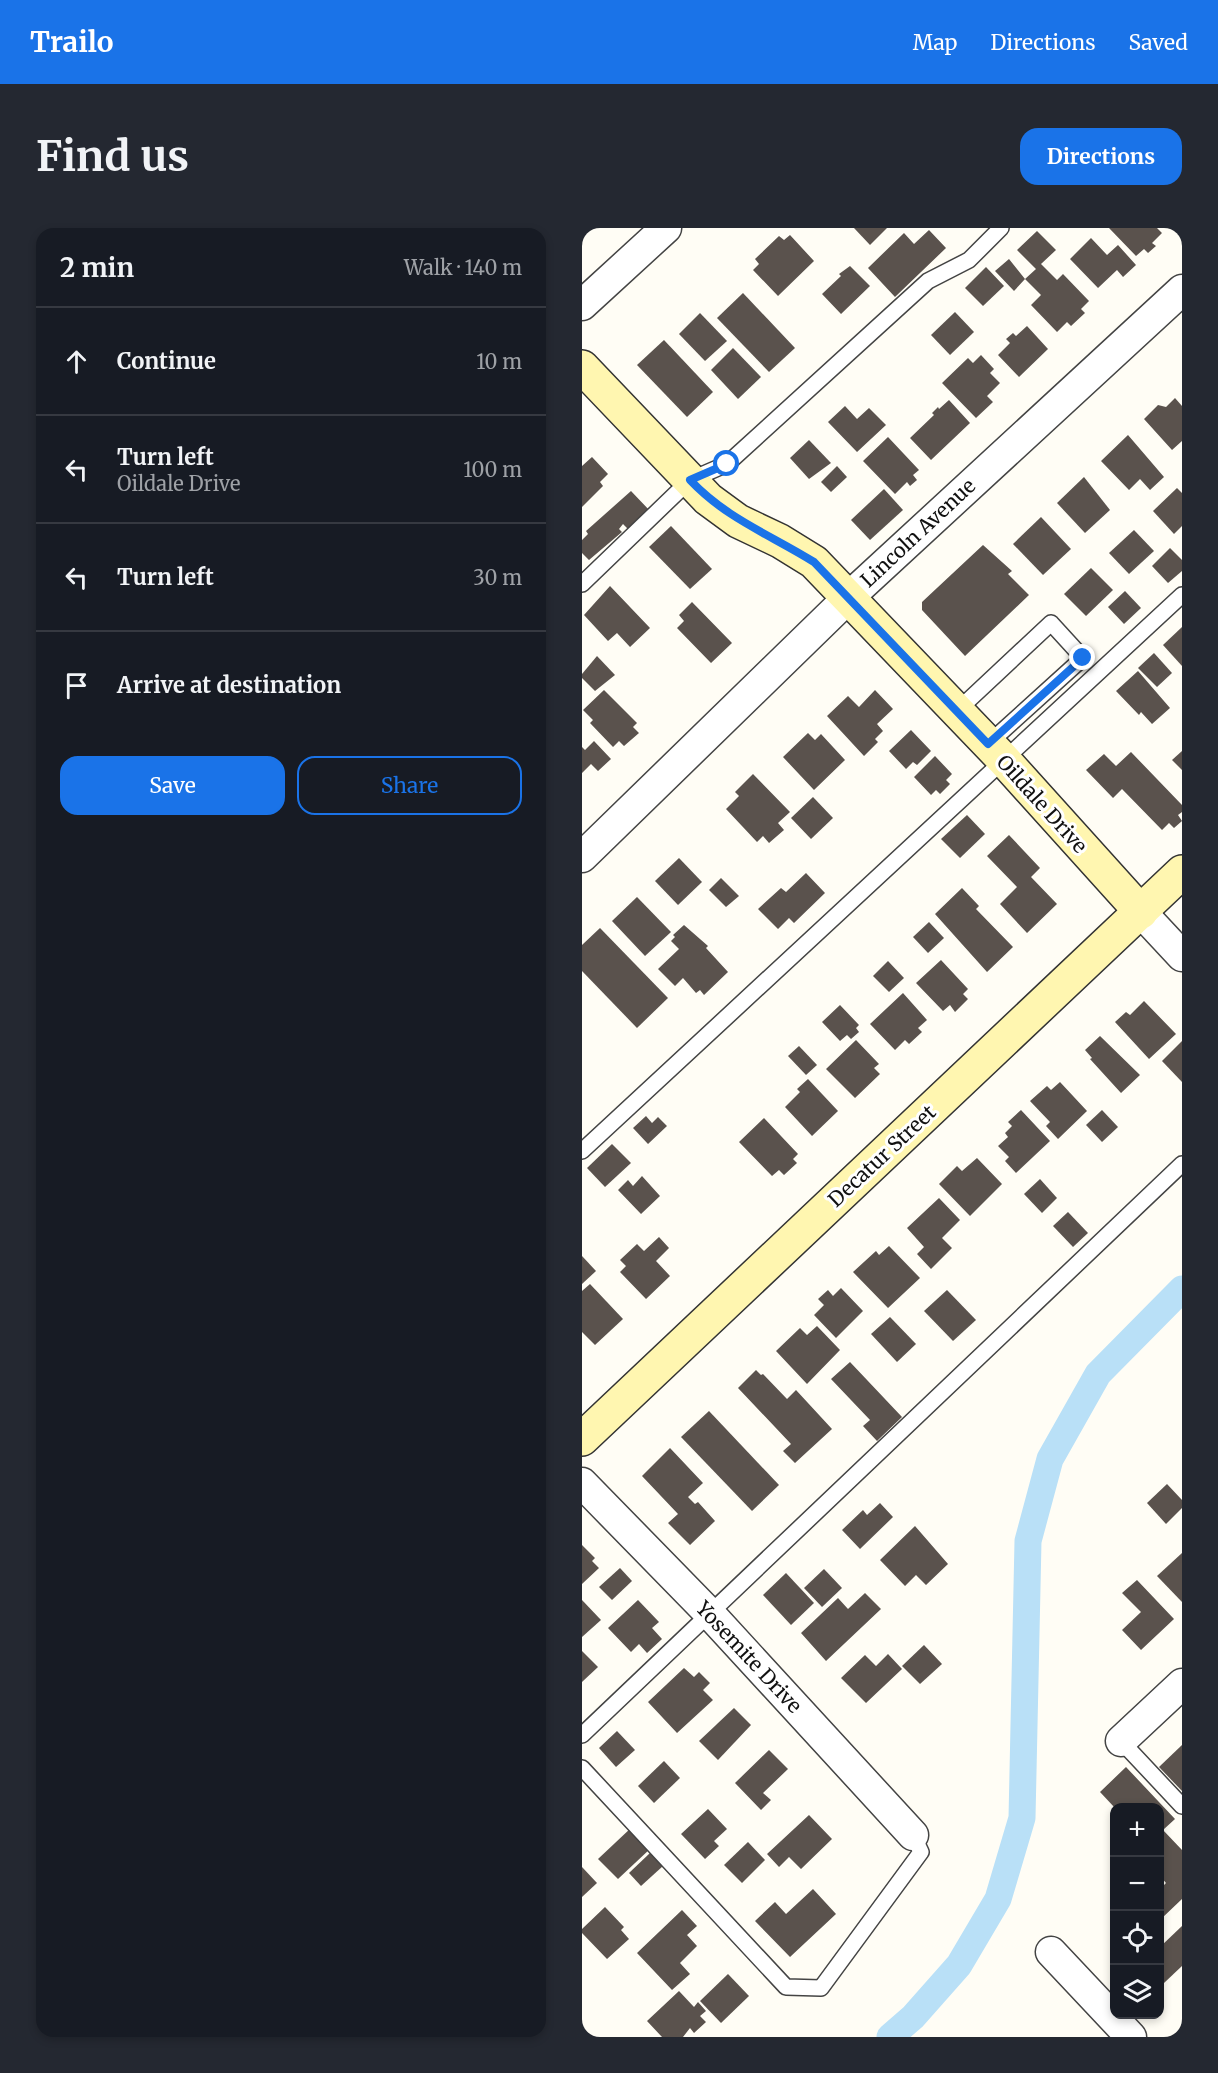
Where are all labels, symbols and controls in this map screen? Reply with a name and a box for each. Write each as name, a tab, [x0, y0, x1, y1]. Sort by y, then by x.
text: Trailo	[30, 24, 114, 60]
text: Map	[913, 29, 957, 56]
text: Directions	[990, 29, 1095, 56]
text: Saved	[1128, 29, 1188, 56]
button: Directions	[1020, 128, 1182, 185]
text: Find us	[36, 130, 189, 182]
text: 2 min	[60, 251, 134, 284]
text: Walk · 140 m	[404, 255, 522, 280]
icon: ahead	[60, 345, 93, 378]
text: Continue	[117, 347, 216, 375]
text: 10 m	[476, 349, 522, 374]
text: Turn left	[117, 443, 214, 471]
route start	[713, 450, 739, 476]
icon: left	[60, 453, 93, 486]
text: 100 m	[463, 457, 522, 482]
text: Oildale Drive	[117, 471, 240, 496]
street label: Lincoln Avenue	[855, 473, 980, 592]
icon: left	[60, 561, 93, 594]
text: Turn left	[117, 563, 214, 591]
text: 30 m	[473, 565, 522, 590]
route end	[1069, 644, 1095, 670]
icon: arrive	[60, 669, 93, 702]
text: Arrive at destination	[117, 671, 341, 699]
street label: Oildale Drive	[992, 749, 1093, 858]
button: Save	[60, 756, 285, 815]
button: Share	[297, 756, 522, 815]
street label: Decatur Street	[823, 1099, 941, 1212]
street label: Yosemite Drive	[691, 1595, 808, 1718]
map controls	[1110, 1803, 1164, 2019]
button: +	[1110, 1803, 1164, 1857]
button: −	[1110, 1857, 1164, 1911]
button: locate	[1110, 1911, 1164, 1965]
button: layers	[1110, 1965, 1164, 2019]

